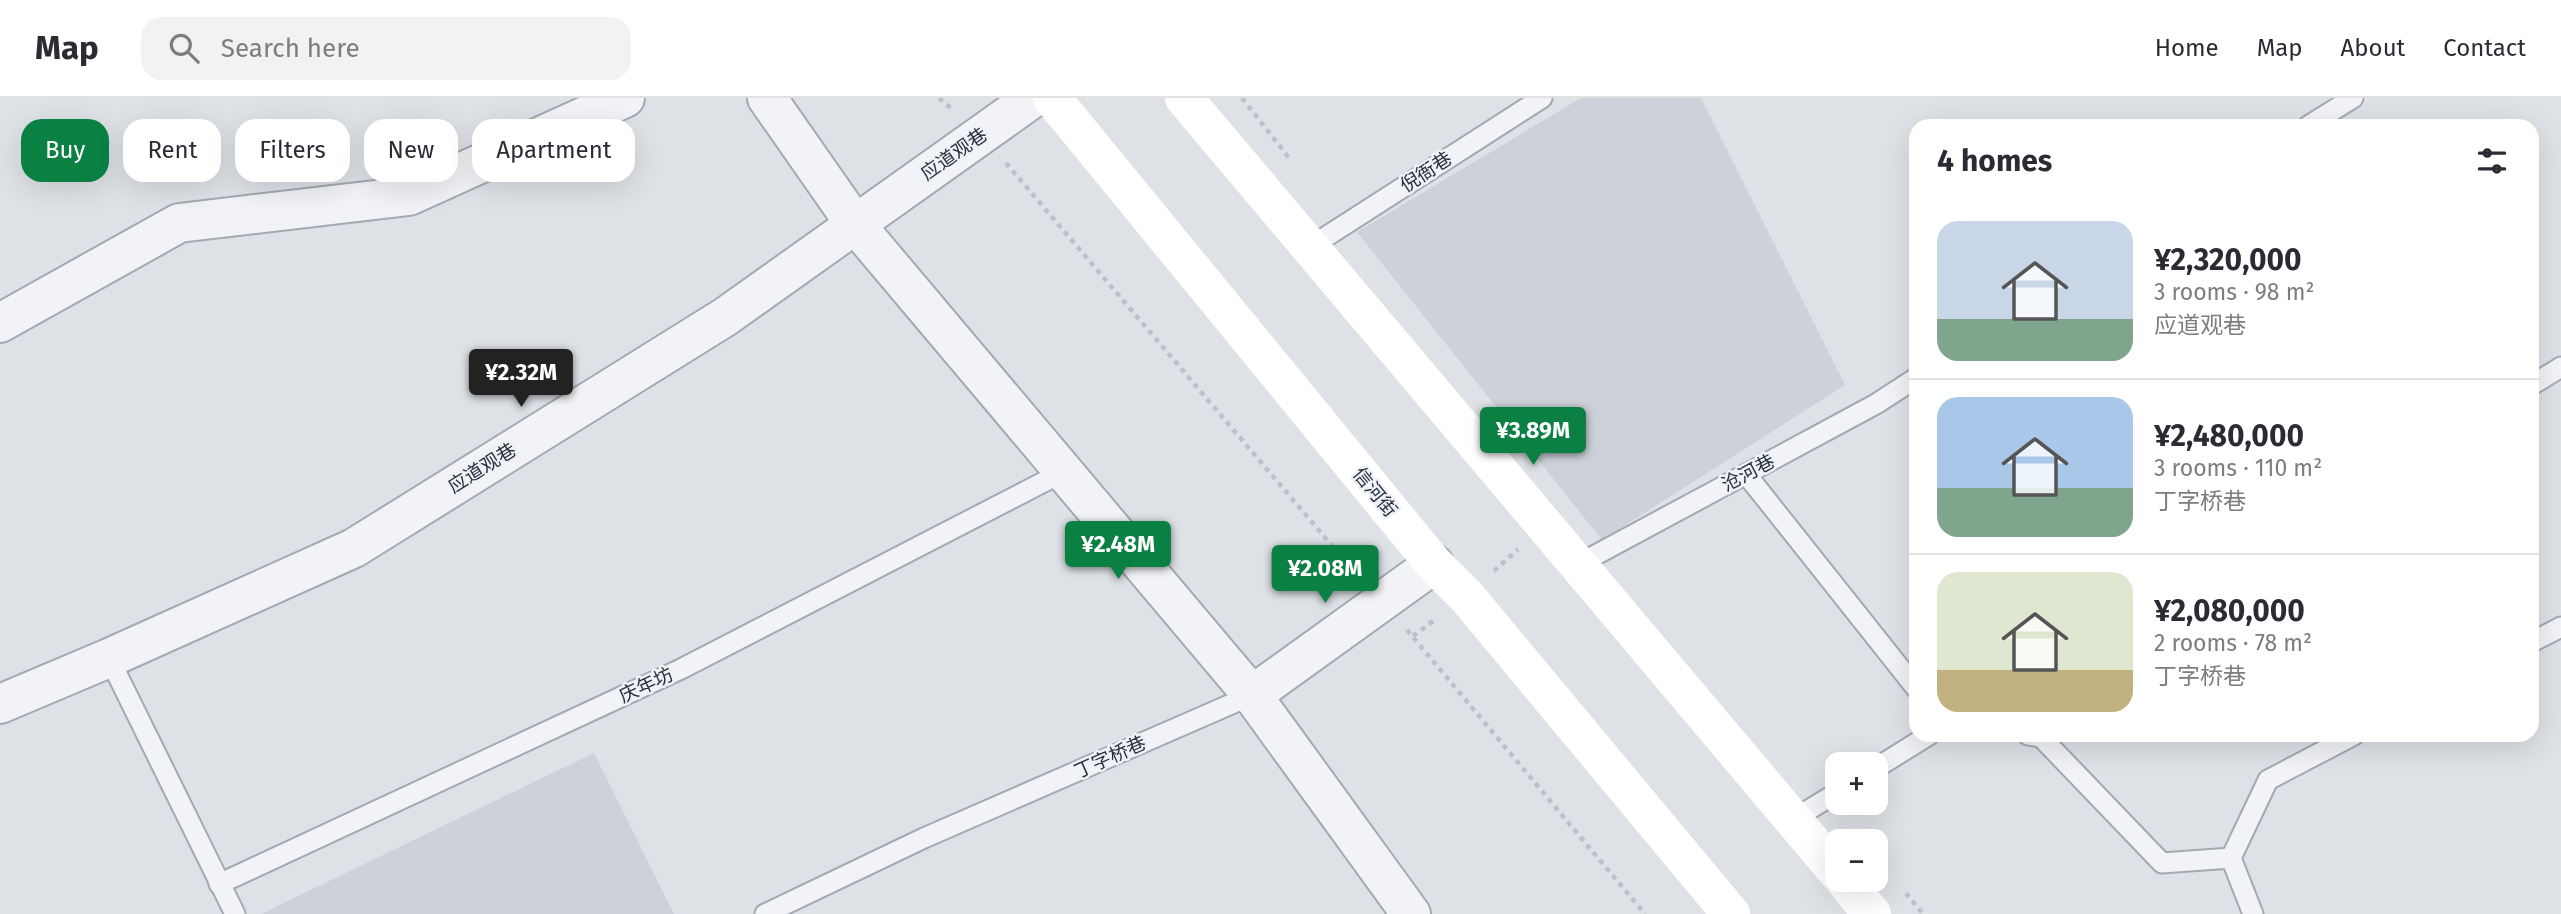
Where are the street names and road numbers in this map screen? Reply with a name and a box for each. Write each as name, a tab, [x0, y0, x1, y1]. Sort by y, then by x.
street label: 应道观巷	[916, 123, 992, 185]
street label: 倪衙巷	[1396, 147, 1456, 197]
street label: 应道观巷	[444, 438, 520, 498]
street label: 沧河巷	[1717, 449, 1779, 497]
street label: 信河街	[1348, 463, 1402, 521]
street label: 庆年坊	[615, 663, 677, 707]
street label: 丁字桥巷	[1071, 731, 1149, 783]

